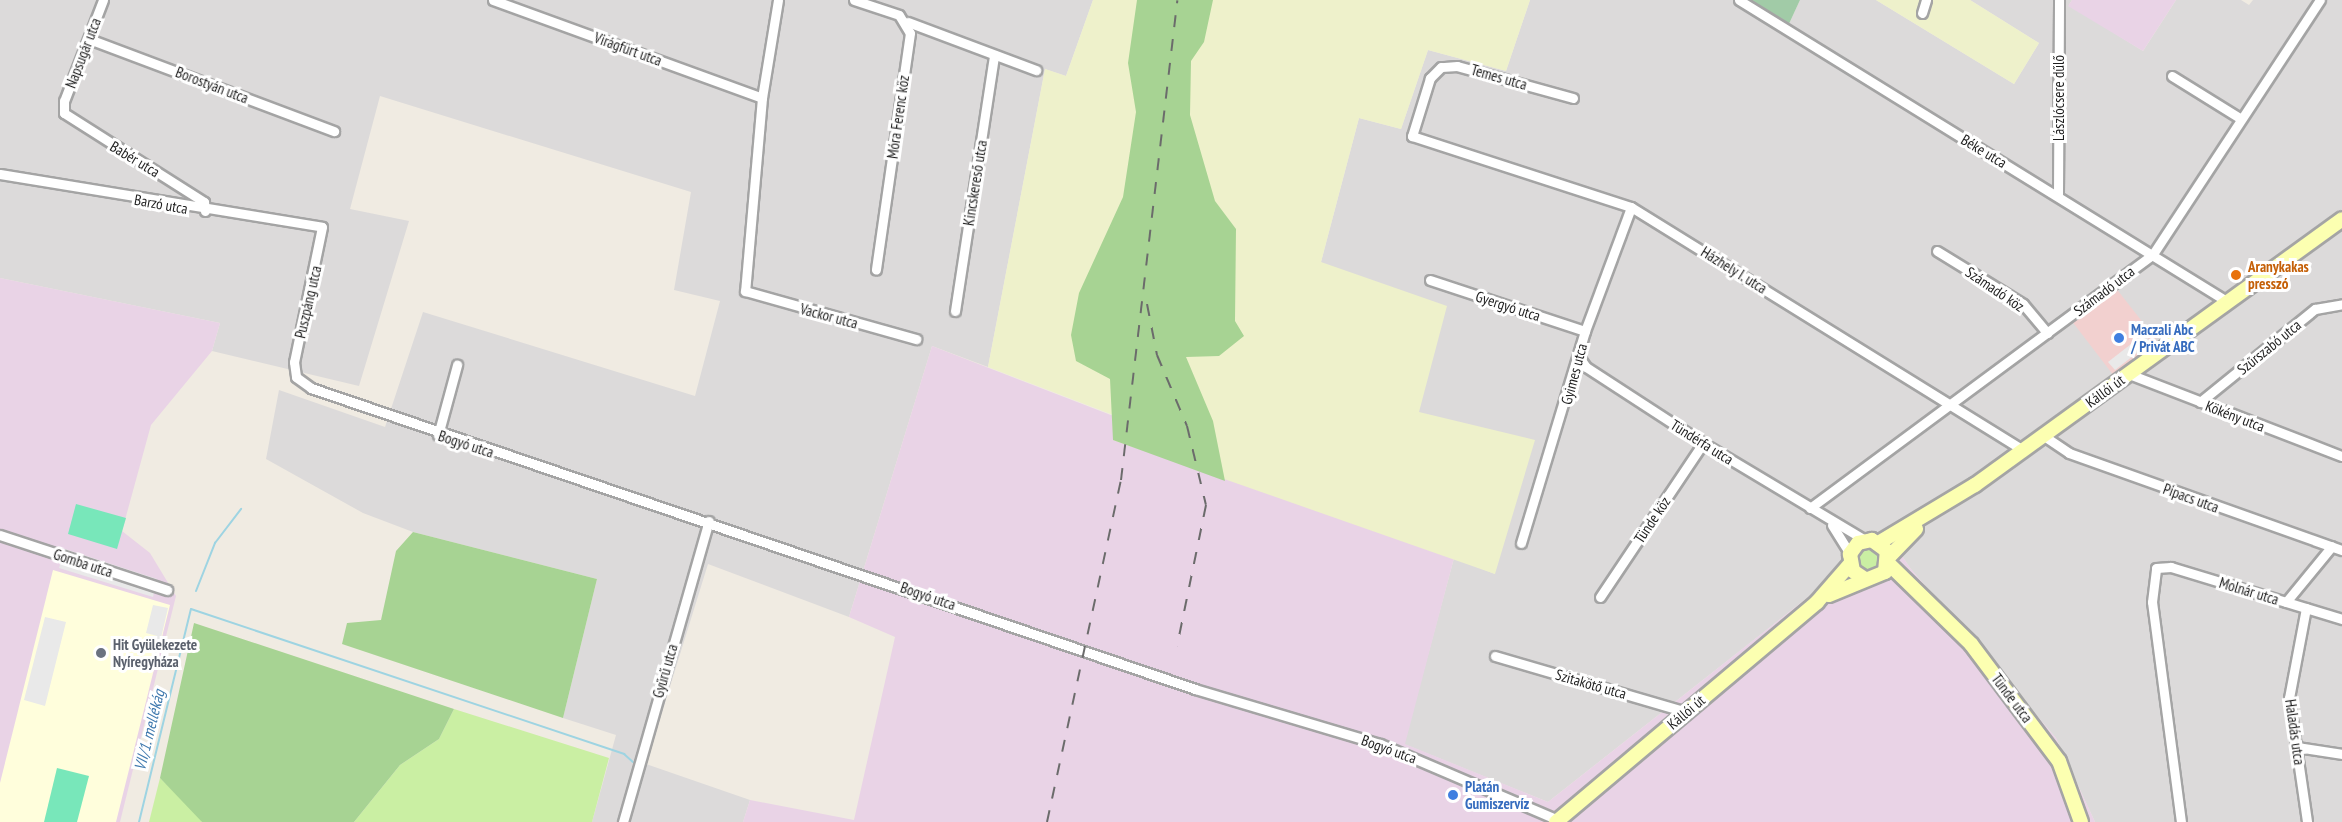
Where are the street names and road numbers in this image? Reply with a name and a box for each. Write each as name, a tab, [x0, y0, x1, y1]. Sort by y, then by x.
street label: Napsugár utca	[61, 15, 105, 91]
street label: Virágfürt utca	[592, 28, 664, 70]
street label: Lászlócsere dűlő	[2050, 55, 2068, 141]
street label: Temes utca	[1469, 60, 1529, 94]
street label: Borostyán utca	[173, 63, 251, 107]
street label: Móra Ferenc köz	[883, 74, 913, 160]
street label: Béke utca	[1958, 130, 2010, 172]
street label: Babér utca	[107, 137, 163, 181]
street label: Kincskereső utca	[959, 139, 991, 227]
street label: Barzó utca	[133, 190, 189, 218]
street label: Házhely I. utca	[1697, 242, 1771, 298]
street label: Számadó utca	[2070, 262, 2138, 320]
street label: Számadó köz	[1962, 263, 2028, 315]
street label: Puszpáng utca	[291, 264, 325, 340]
street label: Gyergyó utca	[1473, 287, 1543, 325]
street label: Vackor utca	[798, 300, 860, 332]
street label: Szűrszabó utca	[2233, 316, 2305, 378]
street label: Gyimes utca	[1557, 342, 1591, 406]
street label: Kállói út	[2082, 371, 2128, 411]
street label: Kökény utca	[2203, 396, 2267, 436]
street label: Tündérfa utca	[1667, 416, 1737, 468]
street label: Bogyó utca	[436, 427, 496, 461]
street label: Pipacs utca	[2161, 480, 2221, 516]
street label: Tünde köz	[1630, 493, 1674, 547]
street label: Gomba utca	[51, 545, 115, 581]
street label: Molnár utca	[2217, 573, 2281, 609]
street label: Bogyó utca	[898, 578, 958, 614]
street label: Gyűrű utca	[649, 642, 681, 700]
street label: Szitakötő utca	[1553, 665, 1629, 703]
street label: Tünde utca	[1988, 670, 2036, 726]
street label: Kállói út	[1663, 691, 1709, 733]
street label: Haladás utca	[2281, 698, 2309, 766]
street label: Bogyó utca	[1359, 731, 1419, 767]

